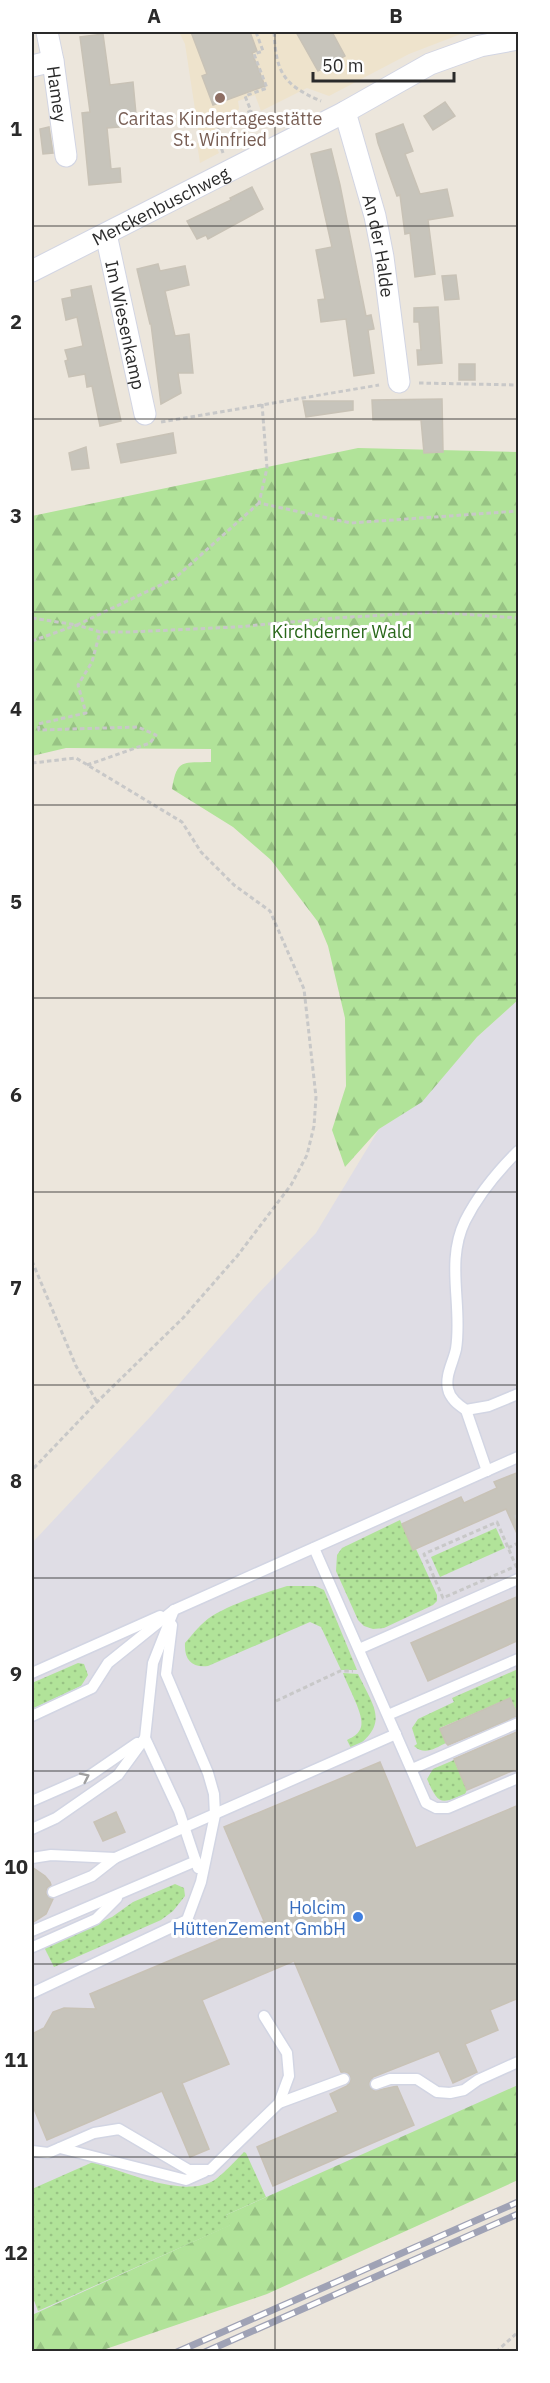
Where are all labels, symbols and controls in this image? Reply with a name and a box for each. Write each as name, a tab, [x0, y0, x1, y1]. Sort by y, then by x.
text: A	[147, 2, 161, 29]
text: B	[389, 2, 403, 29]
scale bar	[313, 45, 454, 83]
text: 50 m	[322, 54, 364, 77]
street label: Hamey	[42, 64, 73, 124]
marker: Caritas Kindertagesstätte St. Winfried	[213, 91, 227, 105]
place label: Caritas Kindertagesstätte St. Winfried	[118, 107, 322, 151]
text: 1	[10, 115, 22, 142]
street label: Merckenbuschweg	[88, 161, 233, 250]
street label: An der Halde	[358, 191, 400, 299]
street label: Im Wiesenkamp	[101, 258, 151, 392]
text: 2	[10, 308, 22, 335]
text: 3	[10, 502, 22, 529]
park label: Kirchderner Wald	[272, 620, 412, 643]
text: 4	[10, 695, 22, 722]
text: 5	[10, 888, 22, 915]
text: 6	[10, 1081, 22, 1108]
text: 7	[10, 1274, 22, 1301]
text: 8	[10, 1467, 22, 1494]
text: 9	[10, 1660, 22, 1687]
one-way arrow	[79, 1773, 90, 1785]
text: 10	[4, 1853, 28, 1880]
place label: Holcim HüttenZement GmbH	[173, 1896, 346, 1940]
marker: Holcim HüttenZement GmbH	[351, 1910, 365, 1924]
text: 11	[4, 2046, 28, 2073]
text: 12	[4, 2239, 28, 2266]

